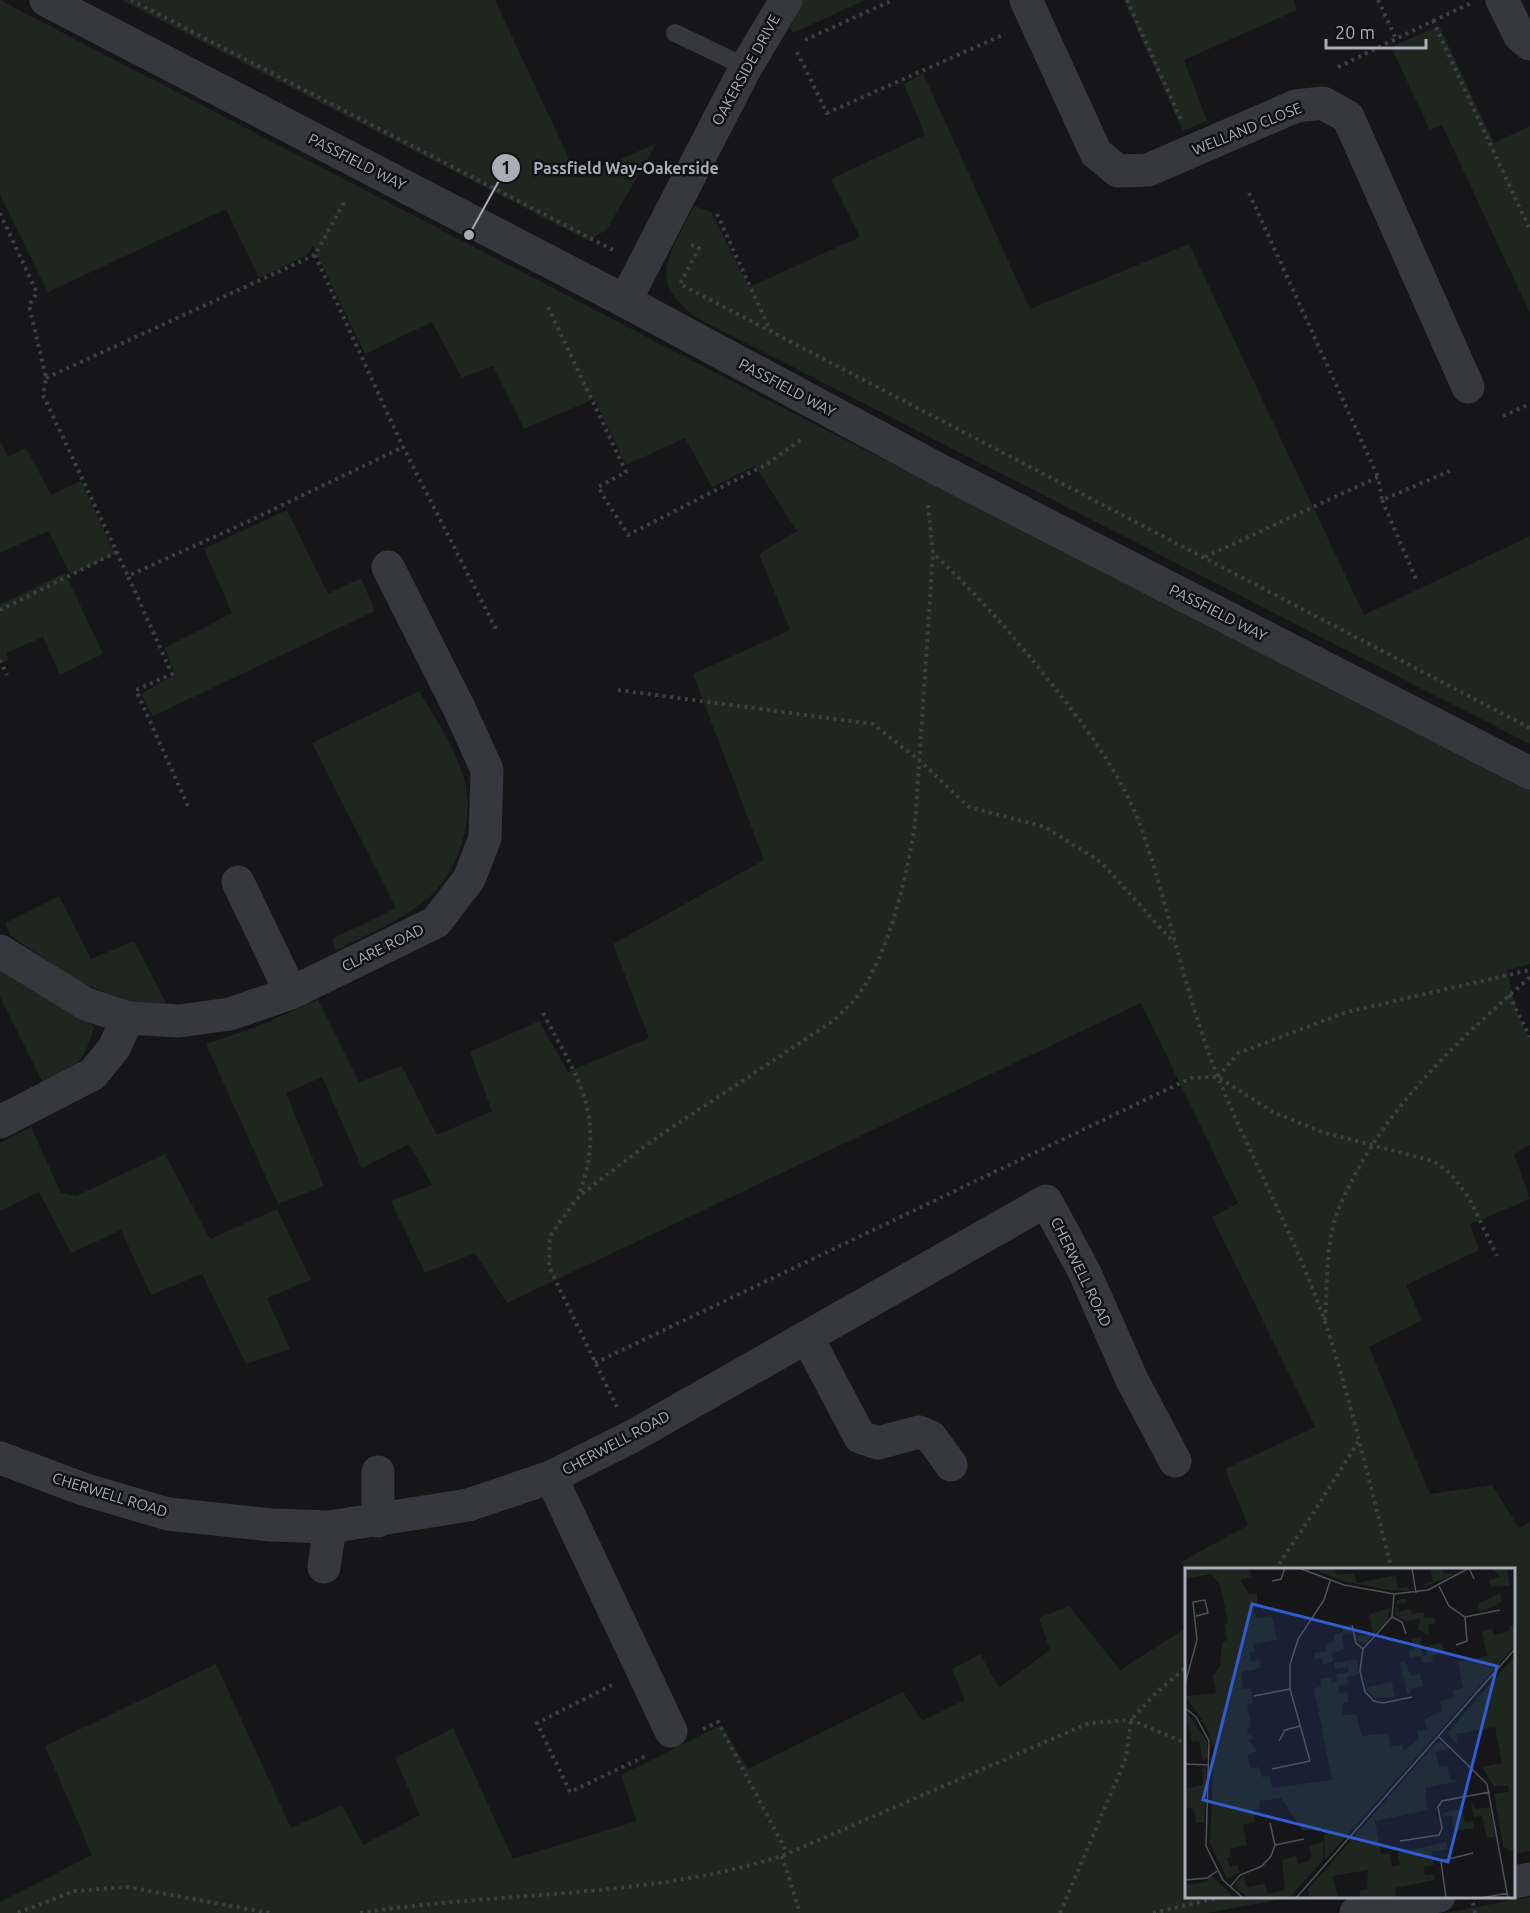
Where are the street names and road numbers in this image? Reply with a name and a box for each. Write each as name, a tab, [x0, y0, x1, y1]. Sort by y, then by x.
street label: OAKERSIDE DRIVE	[708, 11, 783, 128]
street label: WELLAND CLOSE	[1190, 99, 1304, 158]
street label: PASSFIELD WAY	[306, 130, 409, 194]
street label: PASSFIELD WAY	[736, 355, 839, 420]
street label: PASSFIELD WAY	[1167, 581, 1270, 645]
street label: CLARE ROAD	[339, 920, 427, 975]
street label: CHERWELL ROAD	[1048, 1214, 1115, 1329]
street label: CHERWELL ROAD	[559, 1407, 673, 1478]
street label: CHERWELL ROAD	[50, 1469, 170, 1520]

